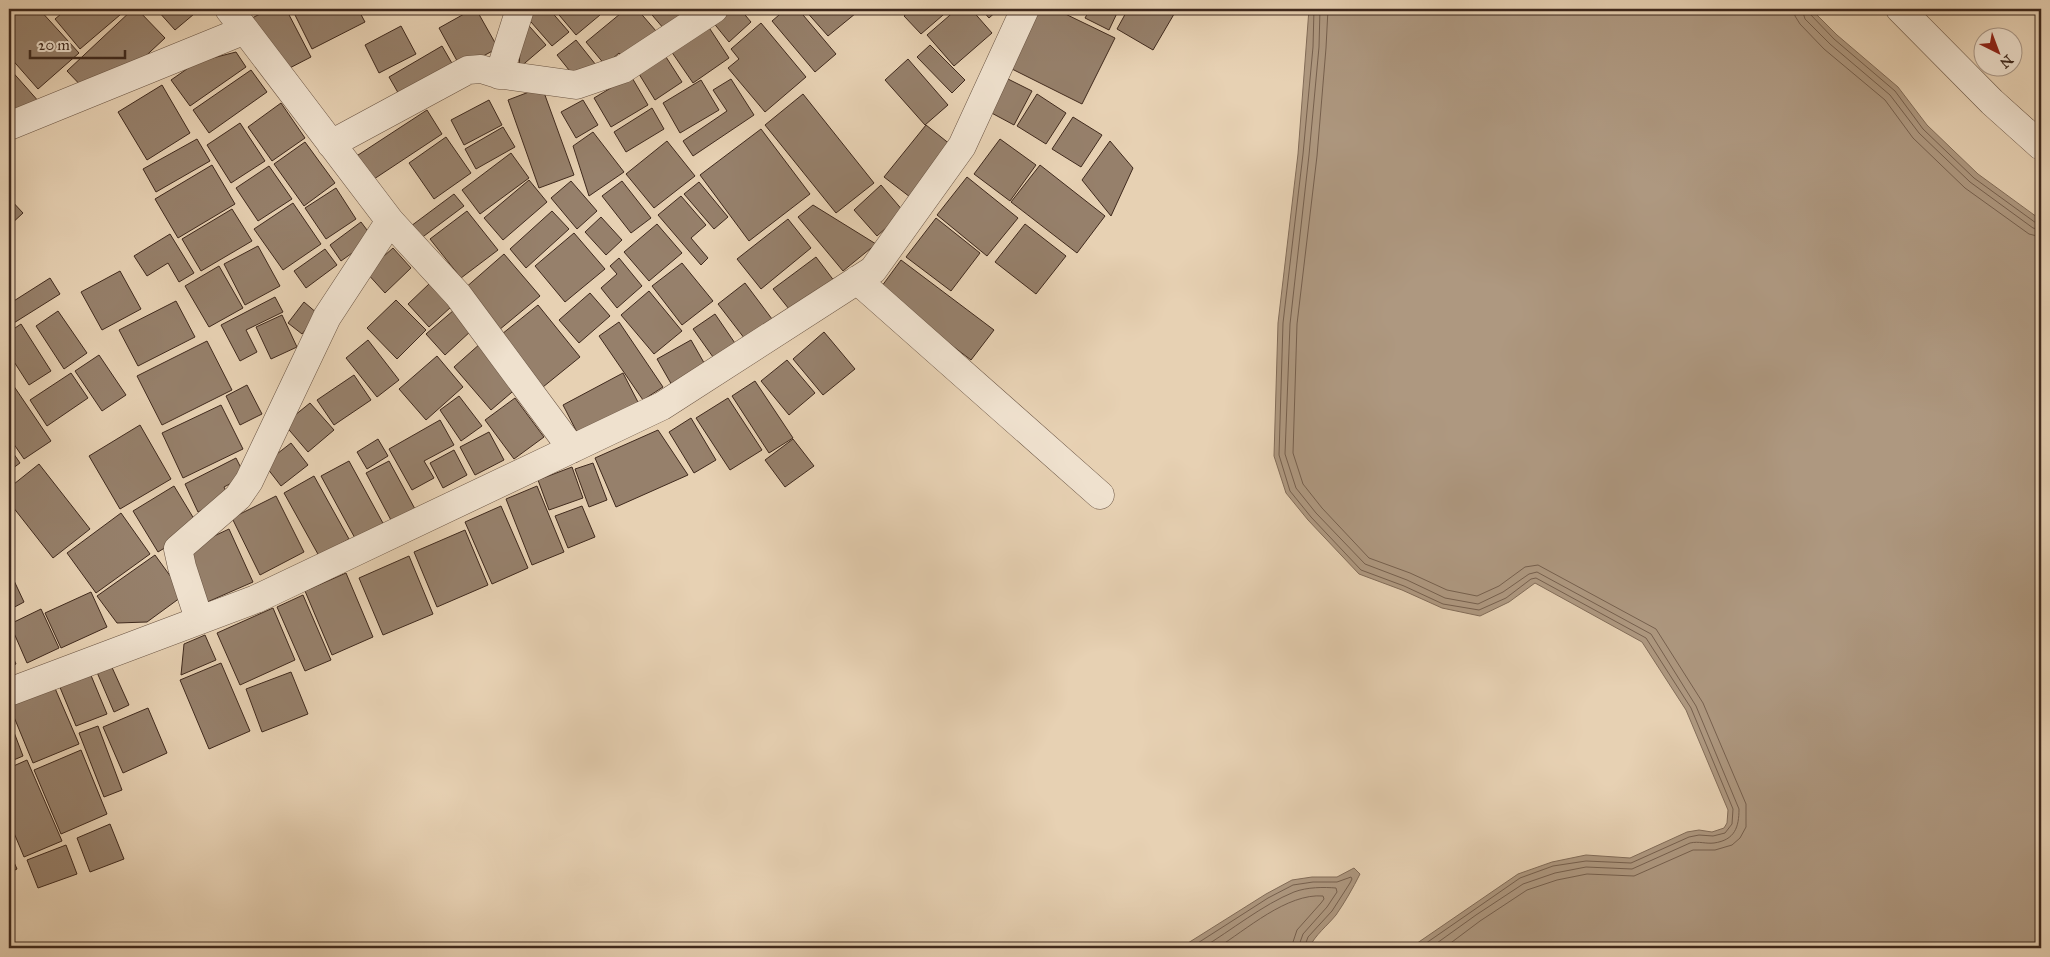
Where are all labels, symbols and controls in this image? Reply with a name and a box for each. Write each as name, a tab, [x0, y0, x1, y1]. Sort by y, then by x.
scale bar	[30, 28, 125, 60]
north arrow	[1972, 28, 2022, 78]
text: 20 m	[38, 36, 70, 54]
text: N	[1996, 51, 2016, 72]

